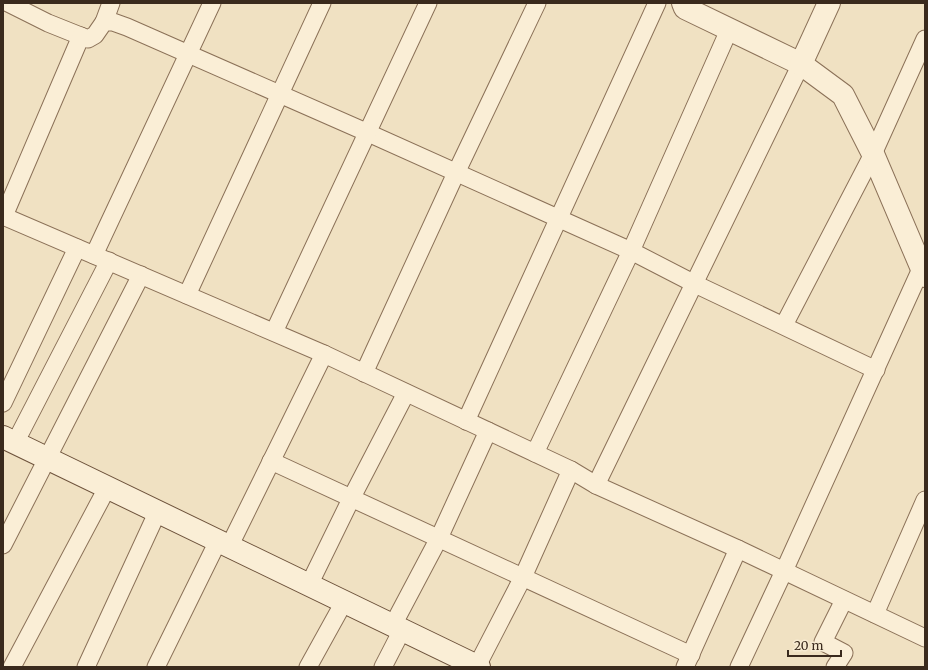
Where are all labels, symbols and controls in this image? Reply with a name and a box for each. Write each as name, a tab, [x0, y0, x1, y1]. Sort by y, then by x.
scale bar	[788, 632, 841, 658]
text: 20 m	[794, 638, 823, 653]

